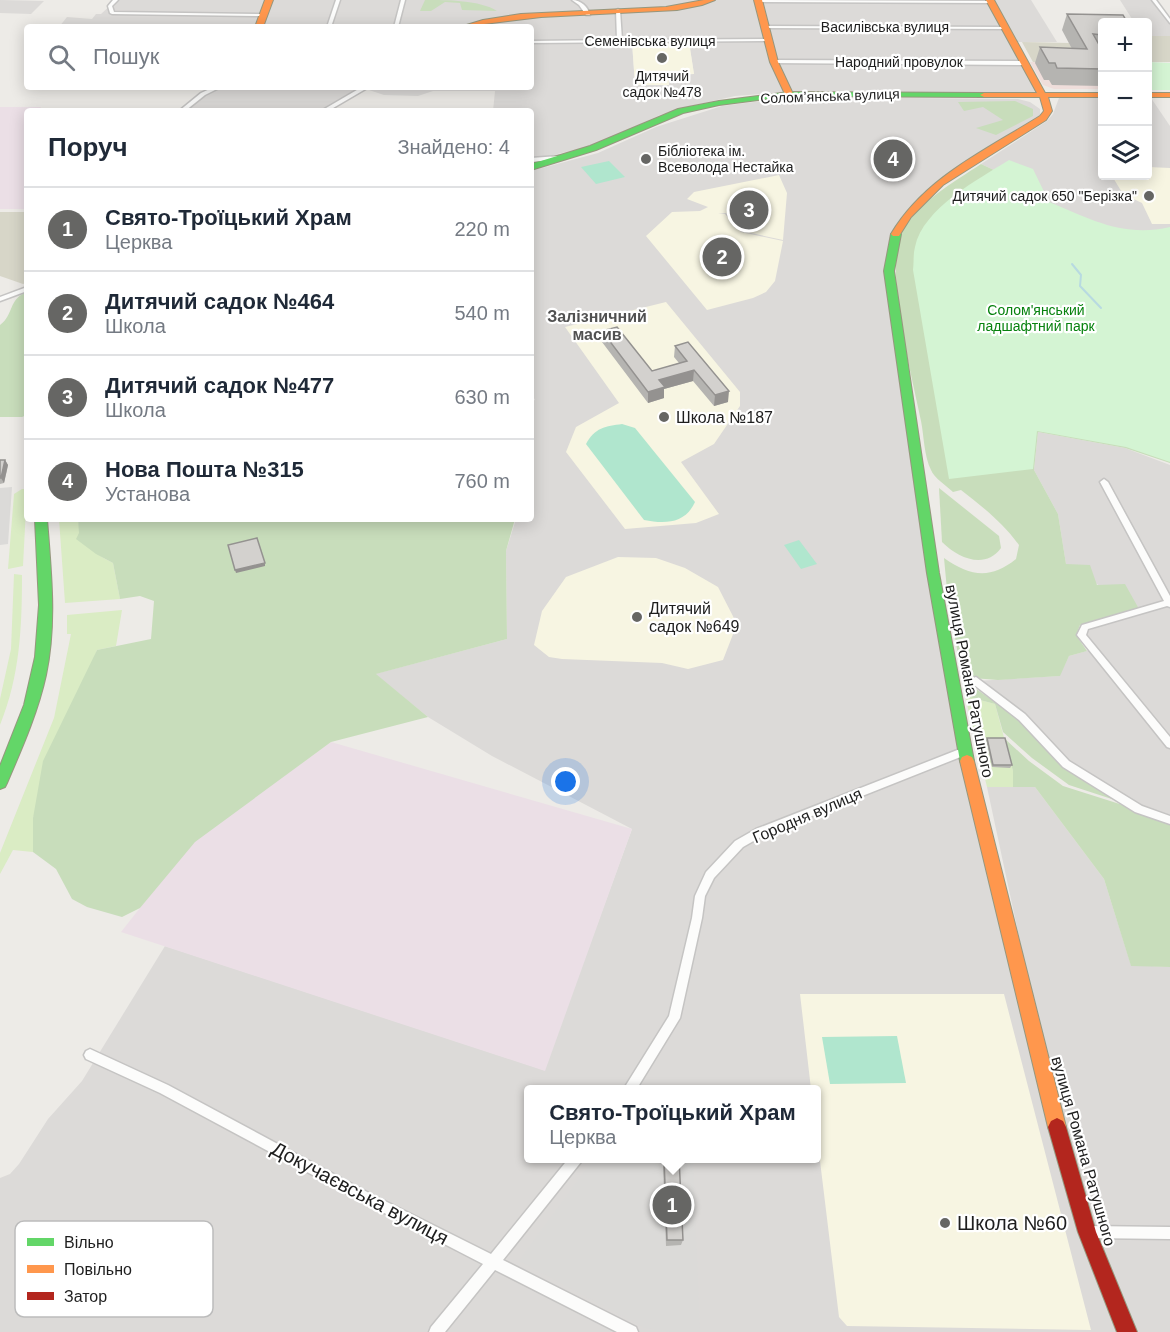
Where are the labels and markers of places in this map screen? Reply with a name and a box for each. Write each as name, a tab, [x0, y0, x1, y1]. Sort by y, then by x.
marker: Дитячий садок №478	[655, 51, 669, 65]
place label: Дитячий садок №478	[622, 68, 702, 100]
pin: 4	[874, 136, 912, 182]
place label: Бібліотека ім. Всеволода Нестайка	[658, 143, 794, 175]
marker: Бібліотека ім. Всеволода Нестайка	[639, 152, 653, 166]
pin: 3	[730, 188, 768, 232]
place label: Дитячий садок 650 "Берізка"	[952, 188, 1137, 204]
marker: Дитячий садок 650 "Берізка"	[1142, 189, 1156, 203]
pin: 2	[702, 234, 742, 280]
place label: Школа №187	[676, 409, 773, 426]
marker: Школа №187	[657, 410, 671, 424]
place label: Дитячий садок №649	[649, 600, 740, 635]
marker: Дитячий садок №649	[630, 610, 644, 624]
pin: 1	[652, 1182, 692, 1228]
place label: Школа №60	[957, 1212, 1067, 1234]
marker: Школа №60	[938, 1216, 952, 1230]

